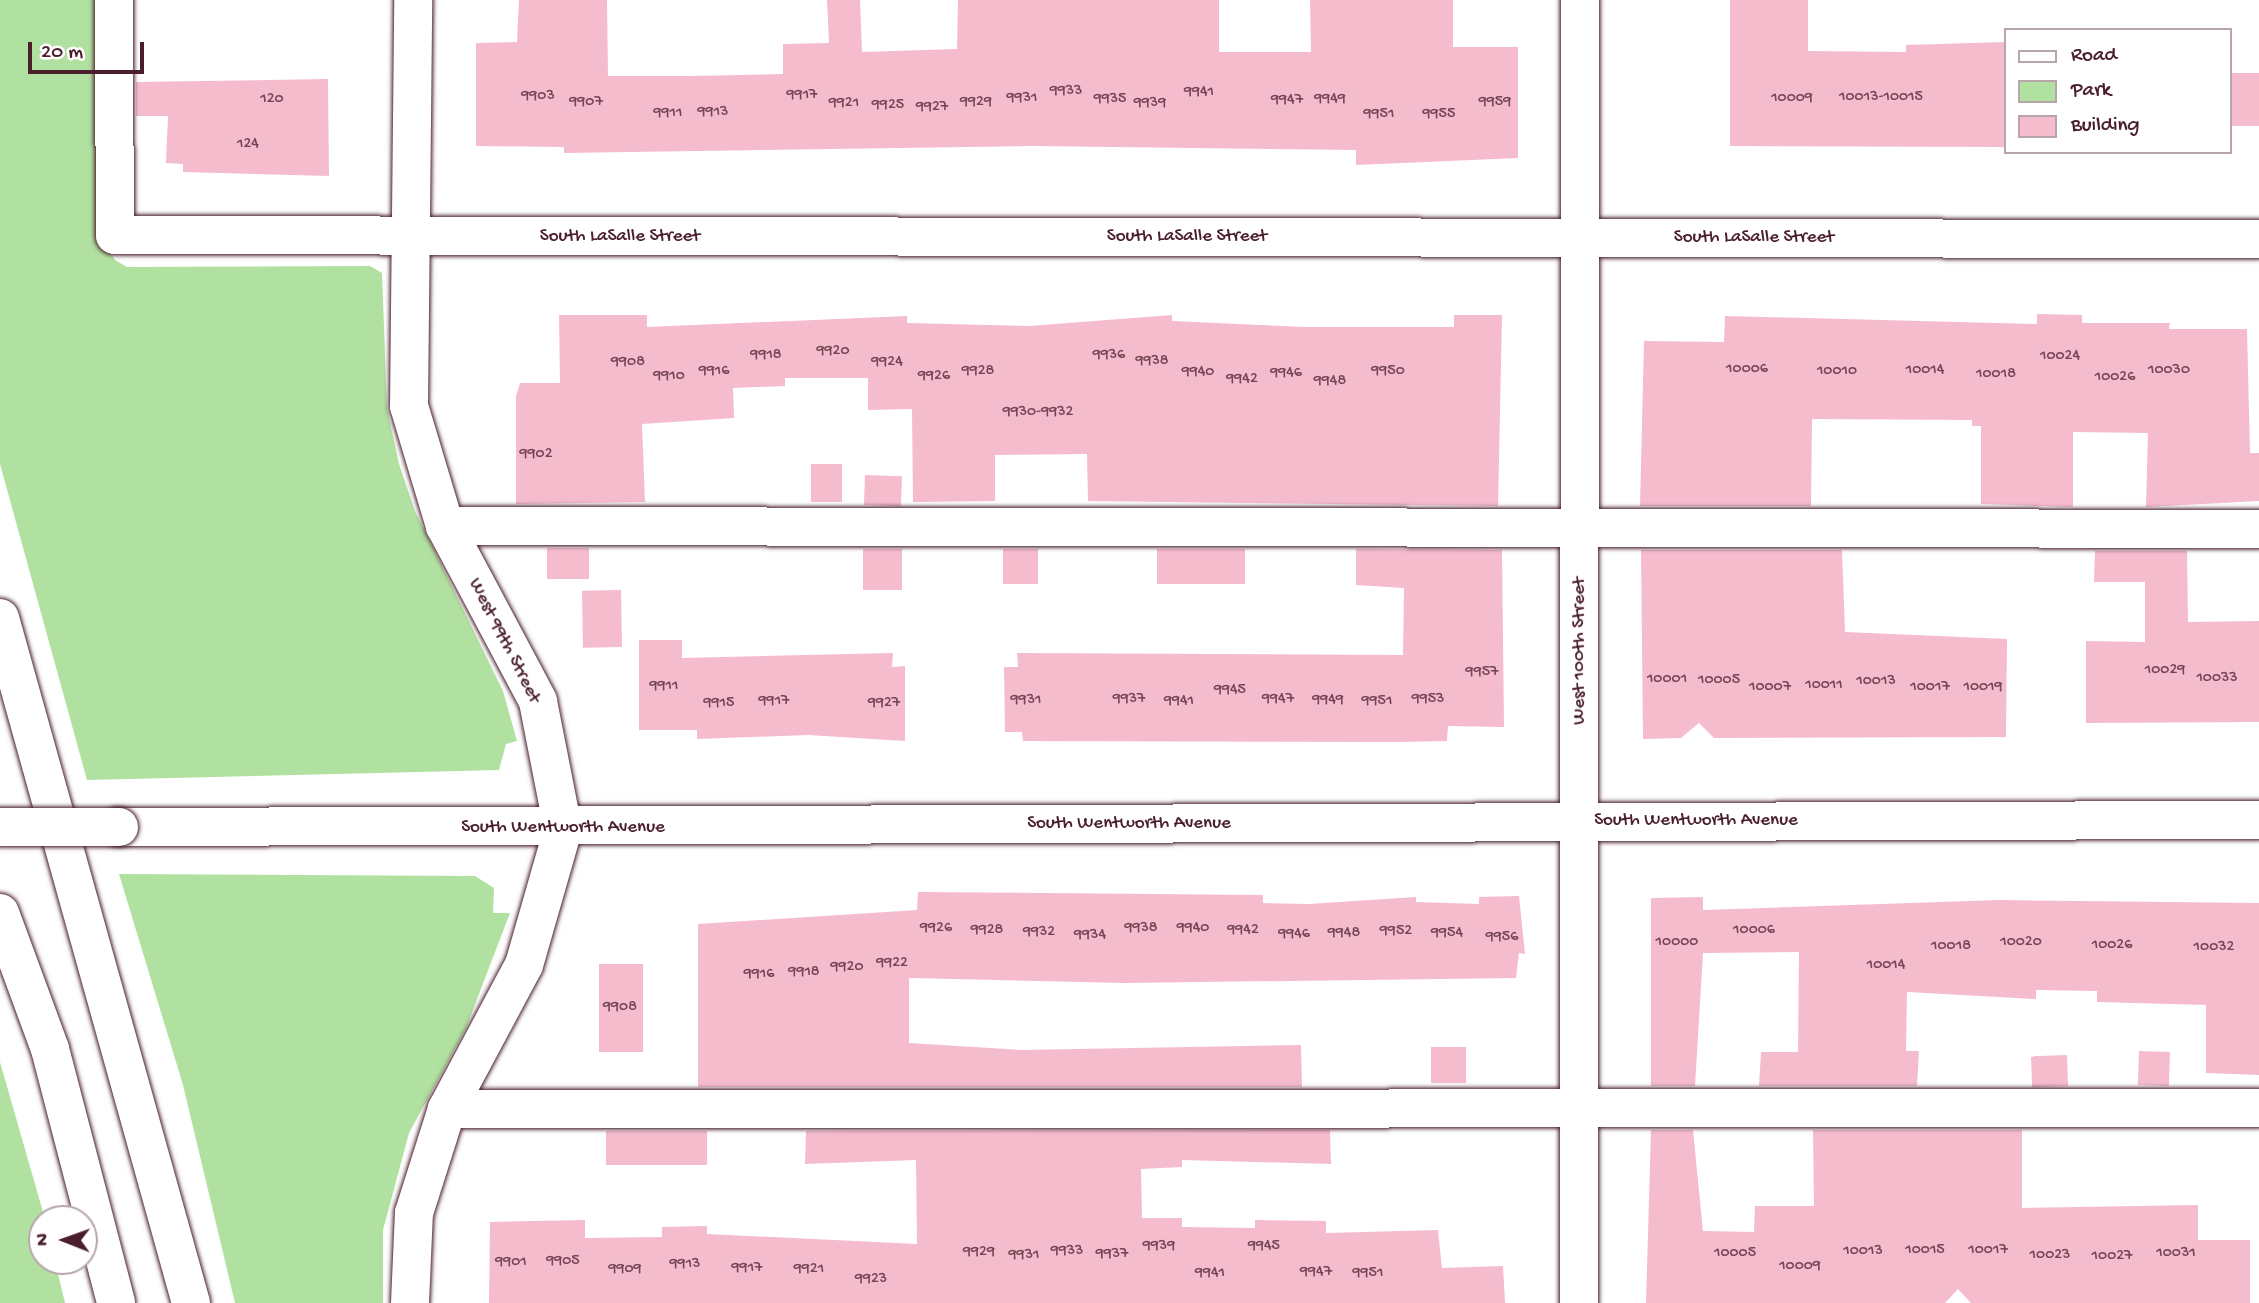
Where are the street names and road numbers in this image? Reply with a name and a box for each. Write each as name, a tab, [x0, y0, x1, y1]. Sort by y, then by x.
street label: South LaSalle Street	[540, 226, 700, 248]
street label: South LaSalle Street	[1107, 226, 1267, 248]
street label: South LaSalle Street	[1674, 227, 1834, 249]
street label: West 99th Street	[463, 575, 545, 707]
street label: West 100th Street	[1569, 577, 1591, 725]
street label: South Wentworth Avenue	[1594, 810, 1798, 832]
street label: South Wentworth Avenue	[1027, 813, 1231, 835]
street label: South Wentworth Avenue	[461, 817, 665, 839]

